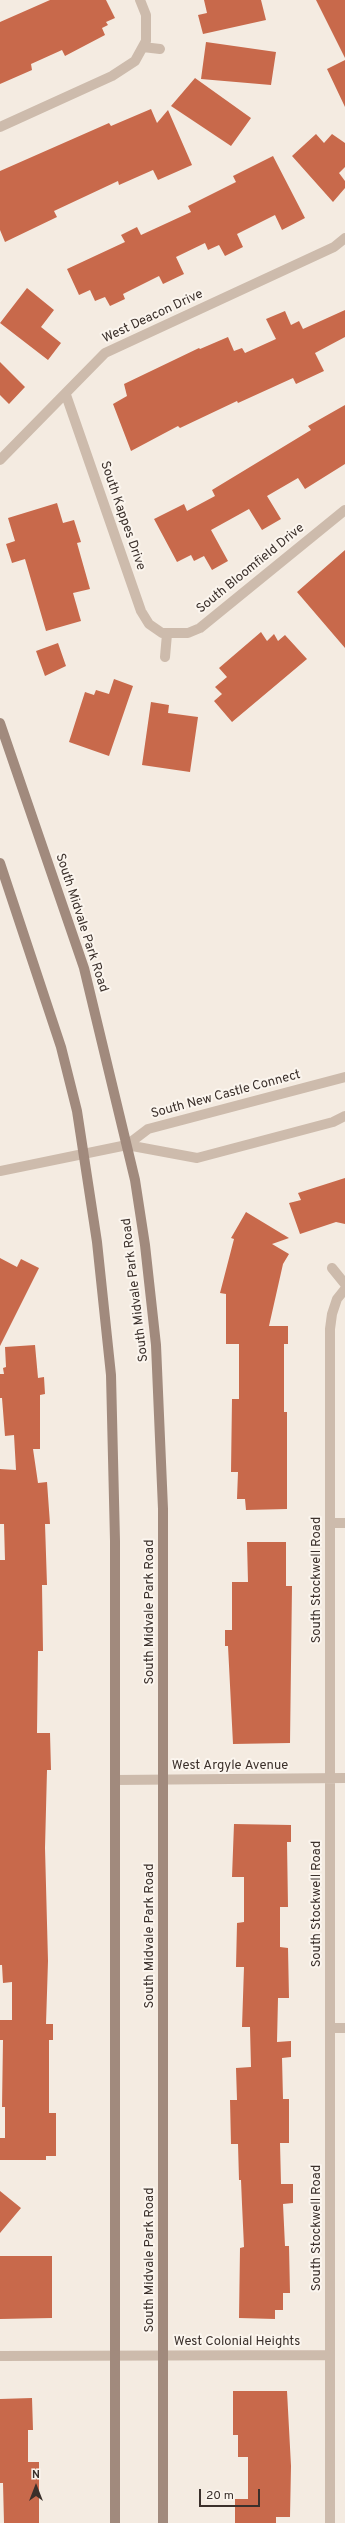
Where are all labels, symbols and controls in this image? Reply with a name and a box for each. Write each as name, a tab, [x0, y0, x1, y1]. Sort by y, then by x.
street label: West Deacon Drive	[100, 287, 206, 347]
street label: South Kappes Drive	[96, 459, 148, 573]
street label: South Bloomfield Drive	[194, 521, 308, 617]
street label: South Midvale Park Road	[51, 852, 111, 994]
street label: South New Castle Connect	[150, 1068, 302, 1122]
street label: South Midvale Park Road	[119, 1217, 153, 1363]
street label: South Stockwell Road	[309, 1517, 325, 1643]
street label: South Midvale Park Road	[142, 1540, 158, 1684]
street label: West Argyle Avenue	[172, 1758, 288, 1774]
street label: South Stockwell Road	[309, 1841, 325, 1967]
street label: South Midvale Park Road	[142, 1864, 158, 2008]
street label: South Stockwell Road	[309, 2165, 325, 2291]
street label: South Midvale Park Road	[142, 2188, 158, 2332]
street label: West Colonial Heights	[174, 2334, 300, 2350]
north arrow	[16, 2467, 56, 2507]
text: N	[32, 2468, 40, 2482]
scale bar	[201, 2481, 262, 2507]
text: 20 m	[206, 2488, 234, 2504]

